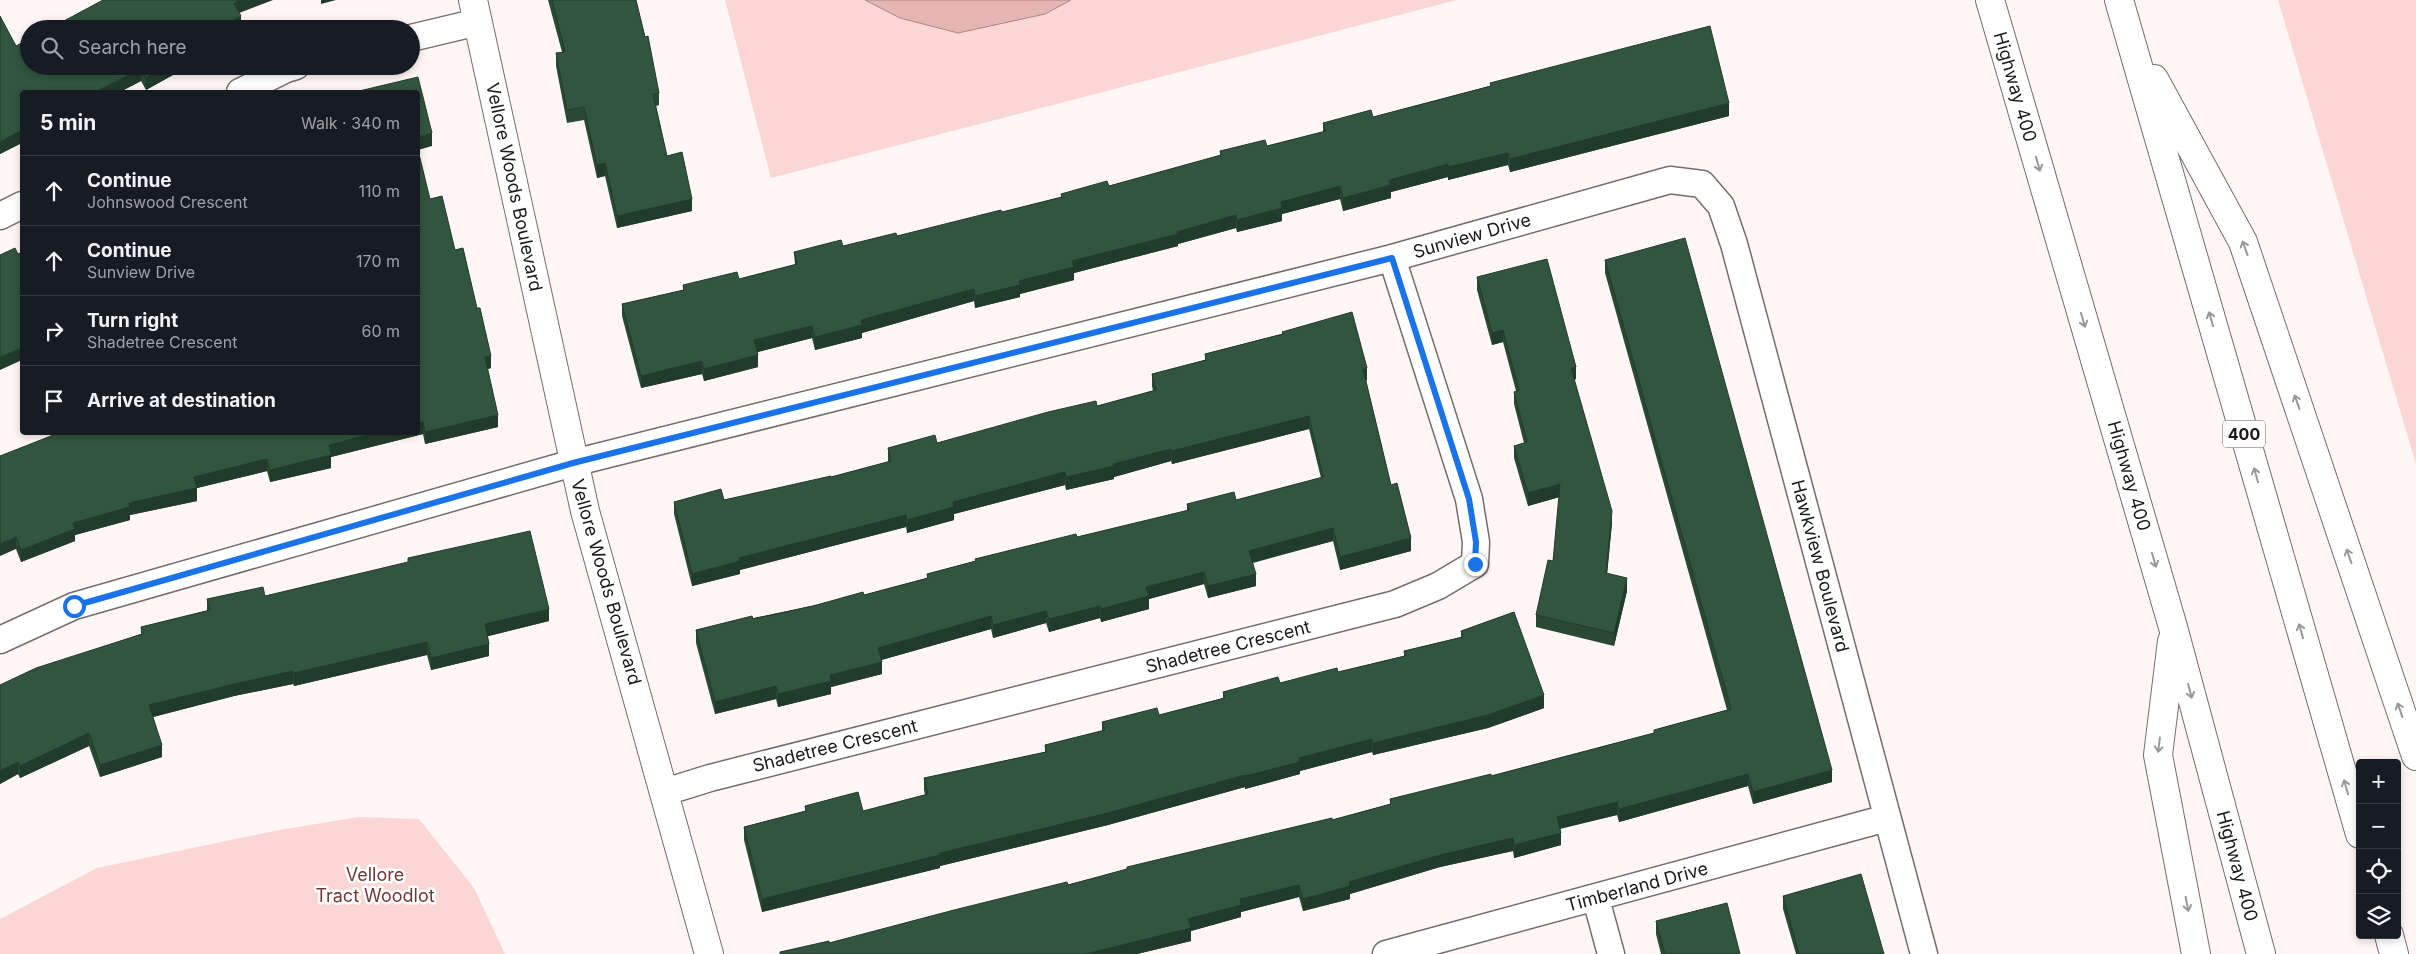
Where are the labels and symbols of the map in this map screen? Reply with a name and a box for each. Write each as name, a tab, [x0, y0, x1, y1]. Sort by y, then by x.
street label: Highway 400	[1990, 29, 2041, 144]
street label: Vellore Woods Boulevard	[482, 81, 547, 293]
one-way arrow	[2033, 156, 2043, 172]
street label: Sunview Drive	[1410, 209, 1533, 262]
one-way arrow	[2240, 241, 2249, 256]
one-way arrow	[2206, 311, 2216, 327]
one-way arrow	[2079, 312, 2089, 328]
one-way arrow	[2292, 395, 2301, 410]
street label: Highway 400	[2104, 418, 2155, 533]
road number: 400	[2223, 420, 2265, 448]
one-way arrow	[2251, 467, 2261, 483]
street label: Vellore Woods Boulevard	[567, 477, 646, 687]
street label: Hawkview Boulevard	[1787, 477, 1854, 655]
one-way arrow	[2343, 548, 2353, 564]
one-way arrow	[2149, 552, 2159, 568]
route end	[1464, 553, 1487, 576]
route start	[63, 595, 86, 618]
street label: Shadetree Crescent	[1143, 616, 1313, 677]
one-way arrow	[2296, 623, 2306, 639]
one-way arrow	[2186, 682, 2196, 698]
one-way arrow	[2395, 702, 2405, 718]
street label: Shadetree Crescent	[750, 715, 920, 776]
one-way arrow	[2154, 736, 2164, 752]
one-way arrow	[2341, 779, 2351, 795]
street label: Highway 400	[2213, 808, 2262, 923]
street label: Timberland Drive	[1564, 857, 1710, 916]
park label: Vellore Tract Woodlot	[315, 864, 435, 906]
one-way arrow	[2183, 896, 2192, 912]

